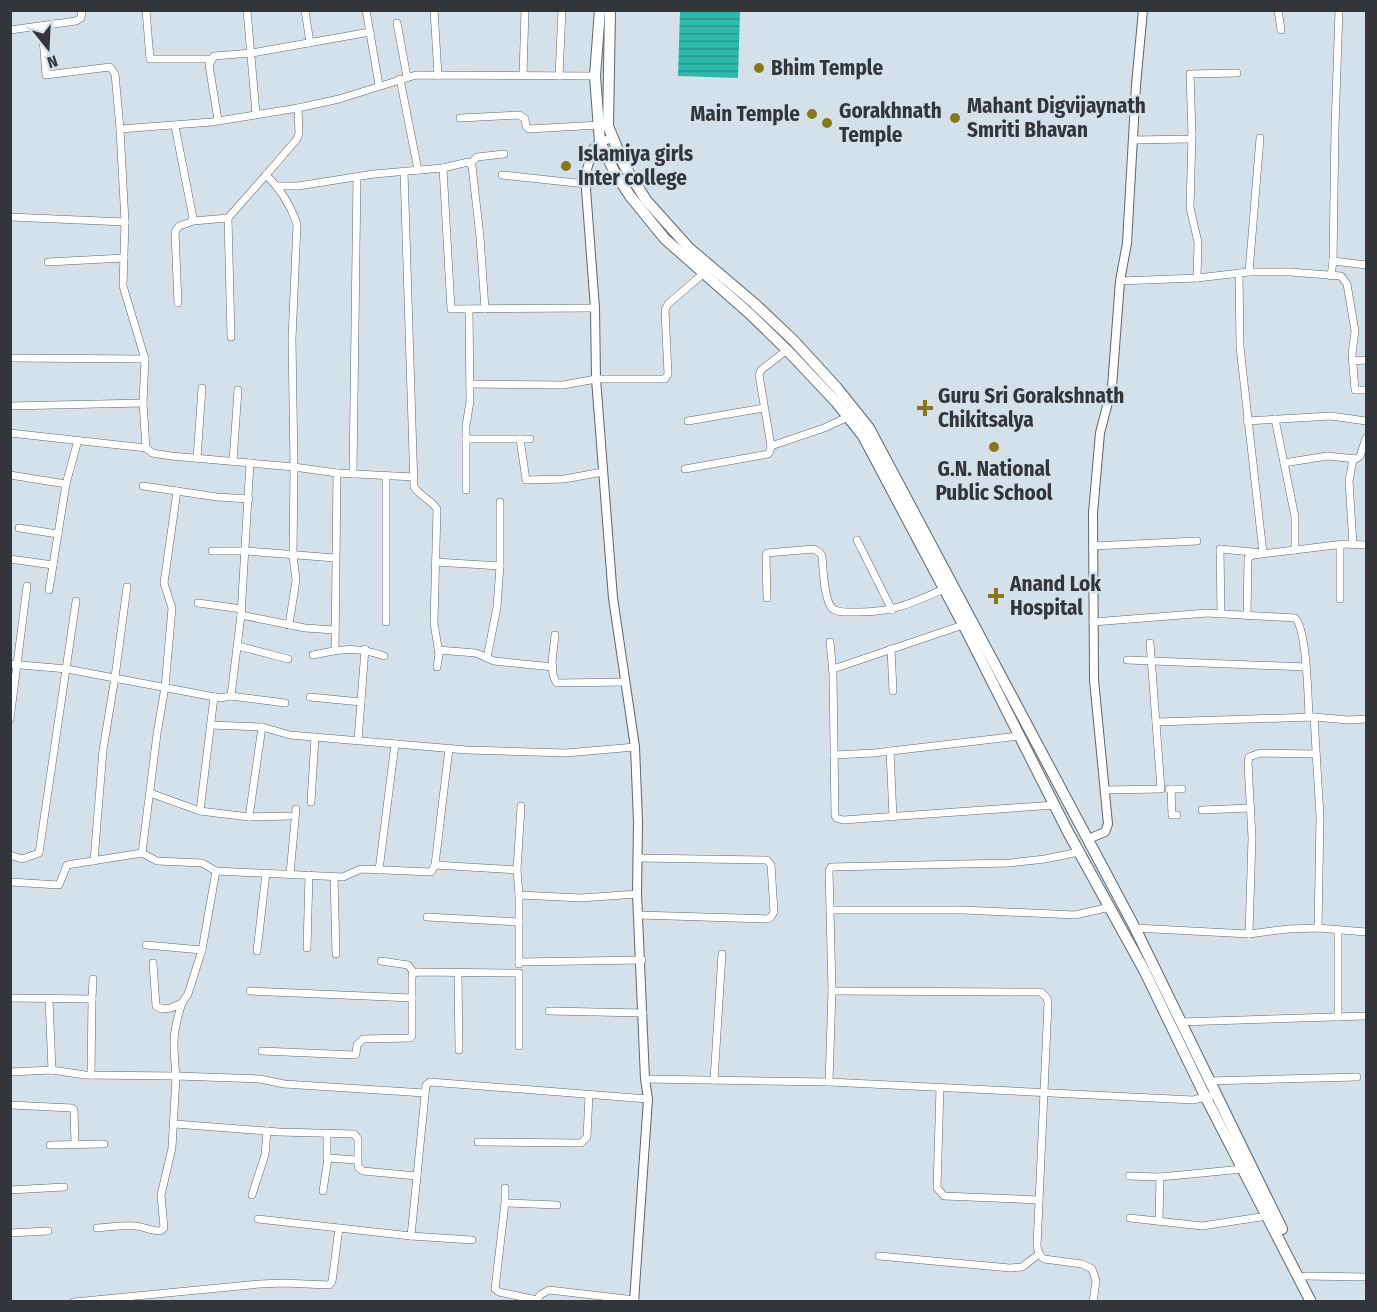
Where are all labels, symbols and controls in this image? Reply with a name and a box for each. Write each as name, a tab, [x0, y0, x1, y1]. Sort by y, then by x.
north arrow	[18, 18, 78, 78]
text: N	[45, 51, 60, 72]
place label: Bhim Temple	[771, 55, 883, 81]
marker: Bhim Temple	[752, 61, 766, 75]
place label: Mahant Digvijaynath Smriti Bhavan	[967, 93, 1146, 143]
place label: Gorakhnath Temple	[839, 98, 942, 148]
place label: Main Temple	[690, 101, 800, 127]
marker: Main Temple	[805, 107, 819, 121]
marker: Mahant Digvijaynath Smriti Bhavan	[948, 111, 962, 125]
marker: Gorakhnath Temple	[820, 116, 834, 130]
place label: Islamiya girls Inter college	[578, 141, 693, 191]
marker: Islamiya girls Inter college	[559, 159, 573, 173]
place label: Guru Sri Gorakshnath Chikitsalya	[938, 383, 1124, 433]
marker: Guru Sri Gorakshnath Chikitsalya	[916, 399, 934, 417]
marker: G.N. National Public School	[987, 440, 1001, 454]
place label: G.N. National Public School	[935, 456, 1053, 506]
place label: Anand Lok Hospital	[1009, 571, 1101, 621]
marker: Anand Lok Hospital	[987, 587, 1005, 605]

